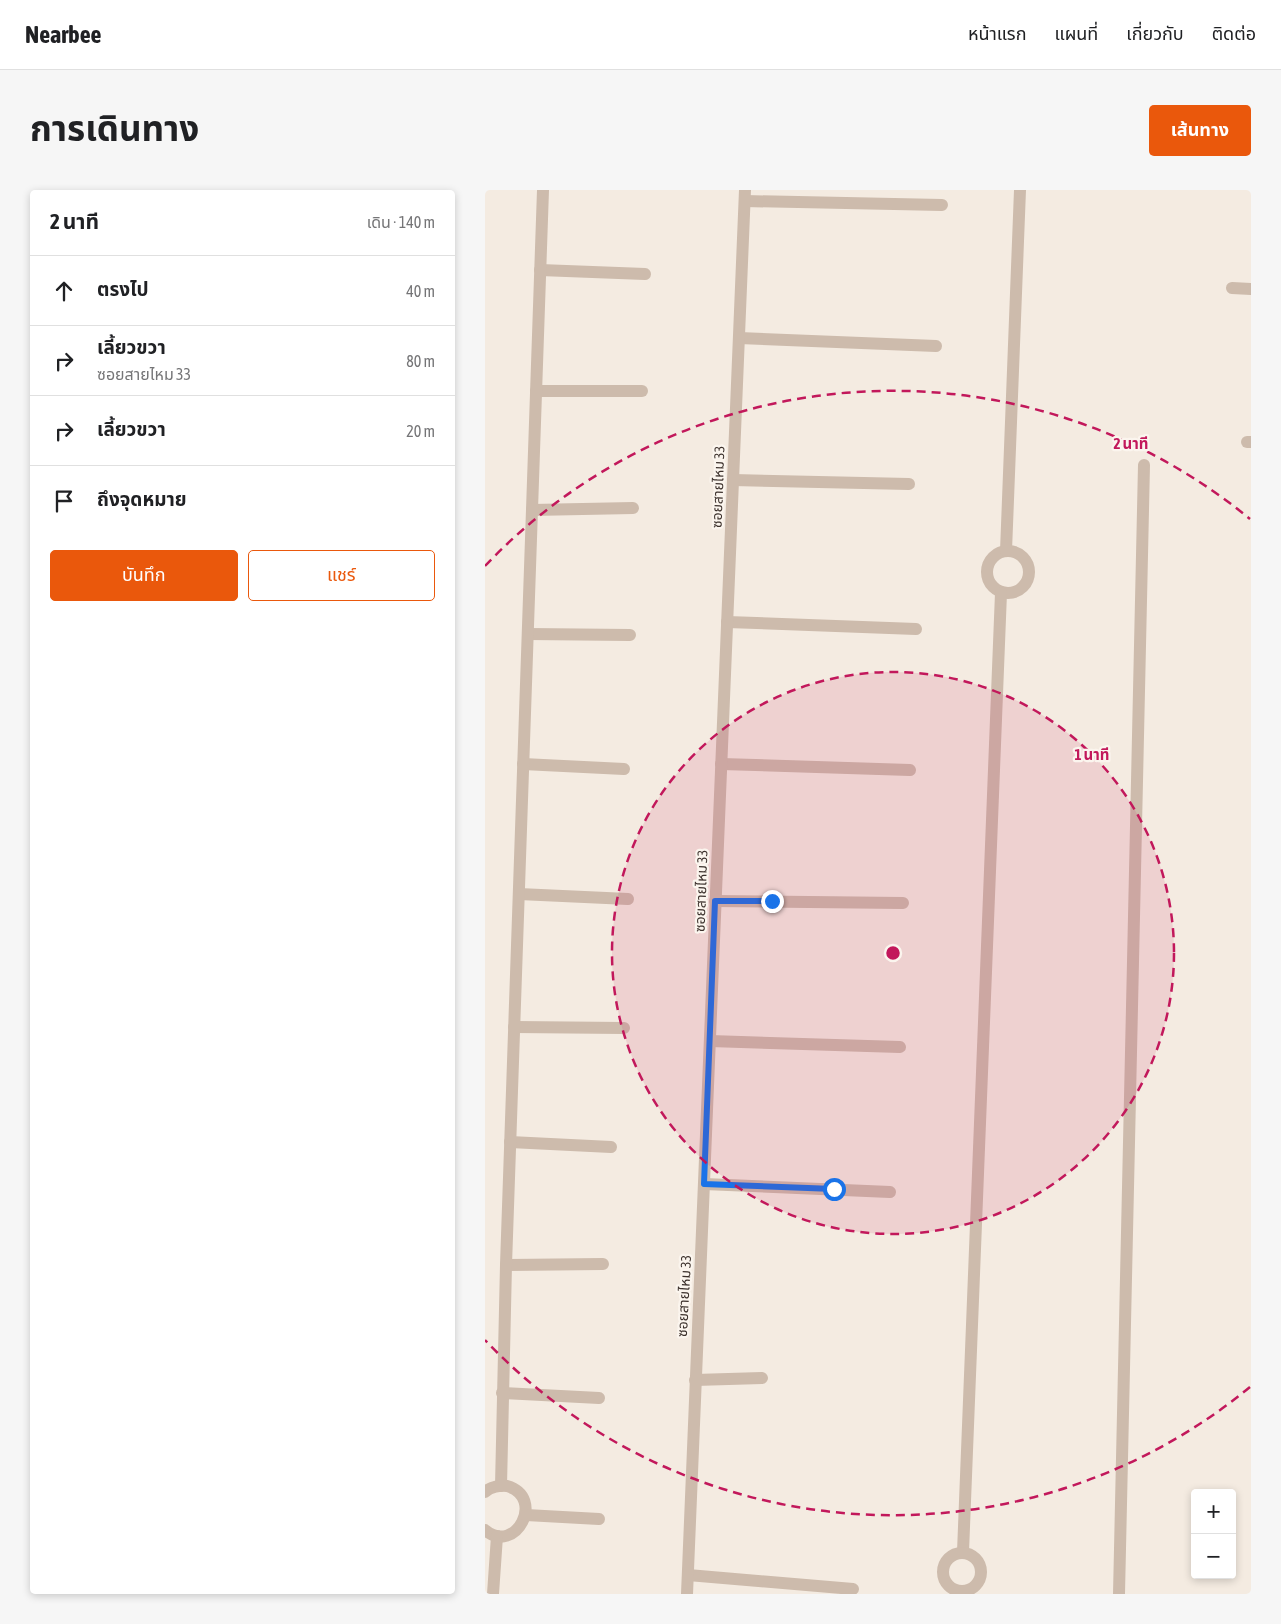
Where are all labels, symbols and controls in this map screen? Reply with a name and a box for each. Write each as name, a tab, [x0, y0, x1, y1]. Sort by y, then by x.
text: Nearbee	[25, 21, 101, 48]
text: หน้าแรก	[968, 23, 1026, 44]
text: แผนที่	[1054, 23, 1098, 44]
text: เกี่ยวกับ	[1126, 23, 1184, 44]
text: ติดต่อ	[1212, 23, 1256, 44]
button: เส้นทาง	[1149, 105, 1251, 156]
text: การเดินทาง	[30, 108, 199, 148]
text: 2 นาที	[50, 209, 99, 233]
text: เดิน · 140 m	[367, 213, 435, 231]
icon: ahead	[50, 277, 78, 305]
text: ตรงไป	[97, 278, 149, 300]
text: 40 m	[406, 282, 435, 300]
text: เลี้ยวขวา	[97, 336, 166, 358]
icon: right	[50, 347, 78, 375]
text: 80 m	[406, 352, 435, 370]
text: ซอยสายไหม 33	[97, 365, 191, 383]
icon: right	[50, 417, 78, 445]
text: เลี้ยวขวา	[97, 418, 166, 440]
text: 20 m	[406, 422, 435, 440]
text: 2 นาที	[1114, 435, 1148, 452]
street label: ซอยสายไหม 33	[709, 446, 727, 528]
icon: arrive	[50, 487, 78, 515]
text: ถึงจุดหมาย	[97, 488, 187, 510]
button: บันทึก	[50, 550, 238, 601]
button: แชร์	[248, 550, 435, 601]
text: 1 นาที	[1075, 746, 1109, 763]
street label: ซอยสายไหม 33	[692, 850, 710, 932]
route end	[761, 890, 784, 913]
centre of rings	[884, 944, 902, 962]
route start	[823, 1178, 846, 1201]
street label: ซอยสายไหม 33	[674, 1254, 694, 1338]
map controls	[1191, 1489, 1236, 1579]
button: +	[1191, 1489, 1236, 1534]
button: −	[1191, 1534, 1236, 1579]

